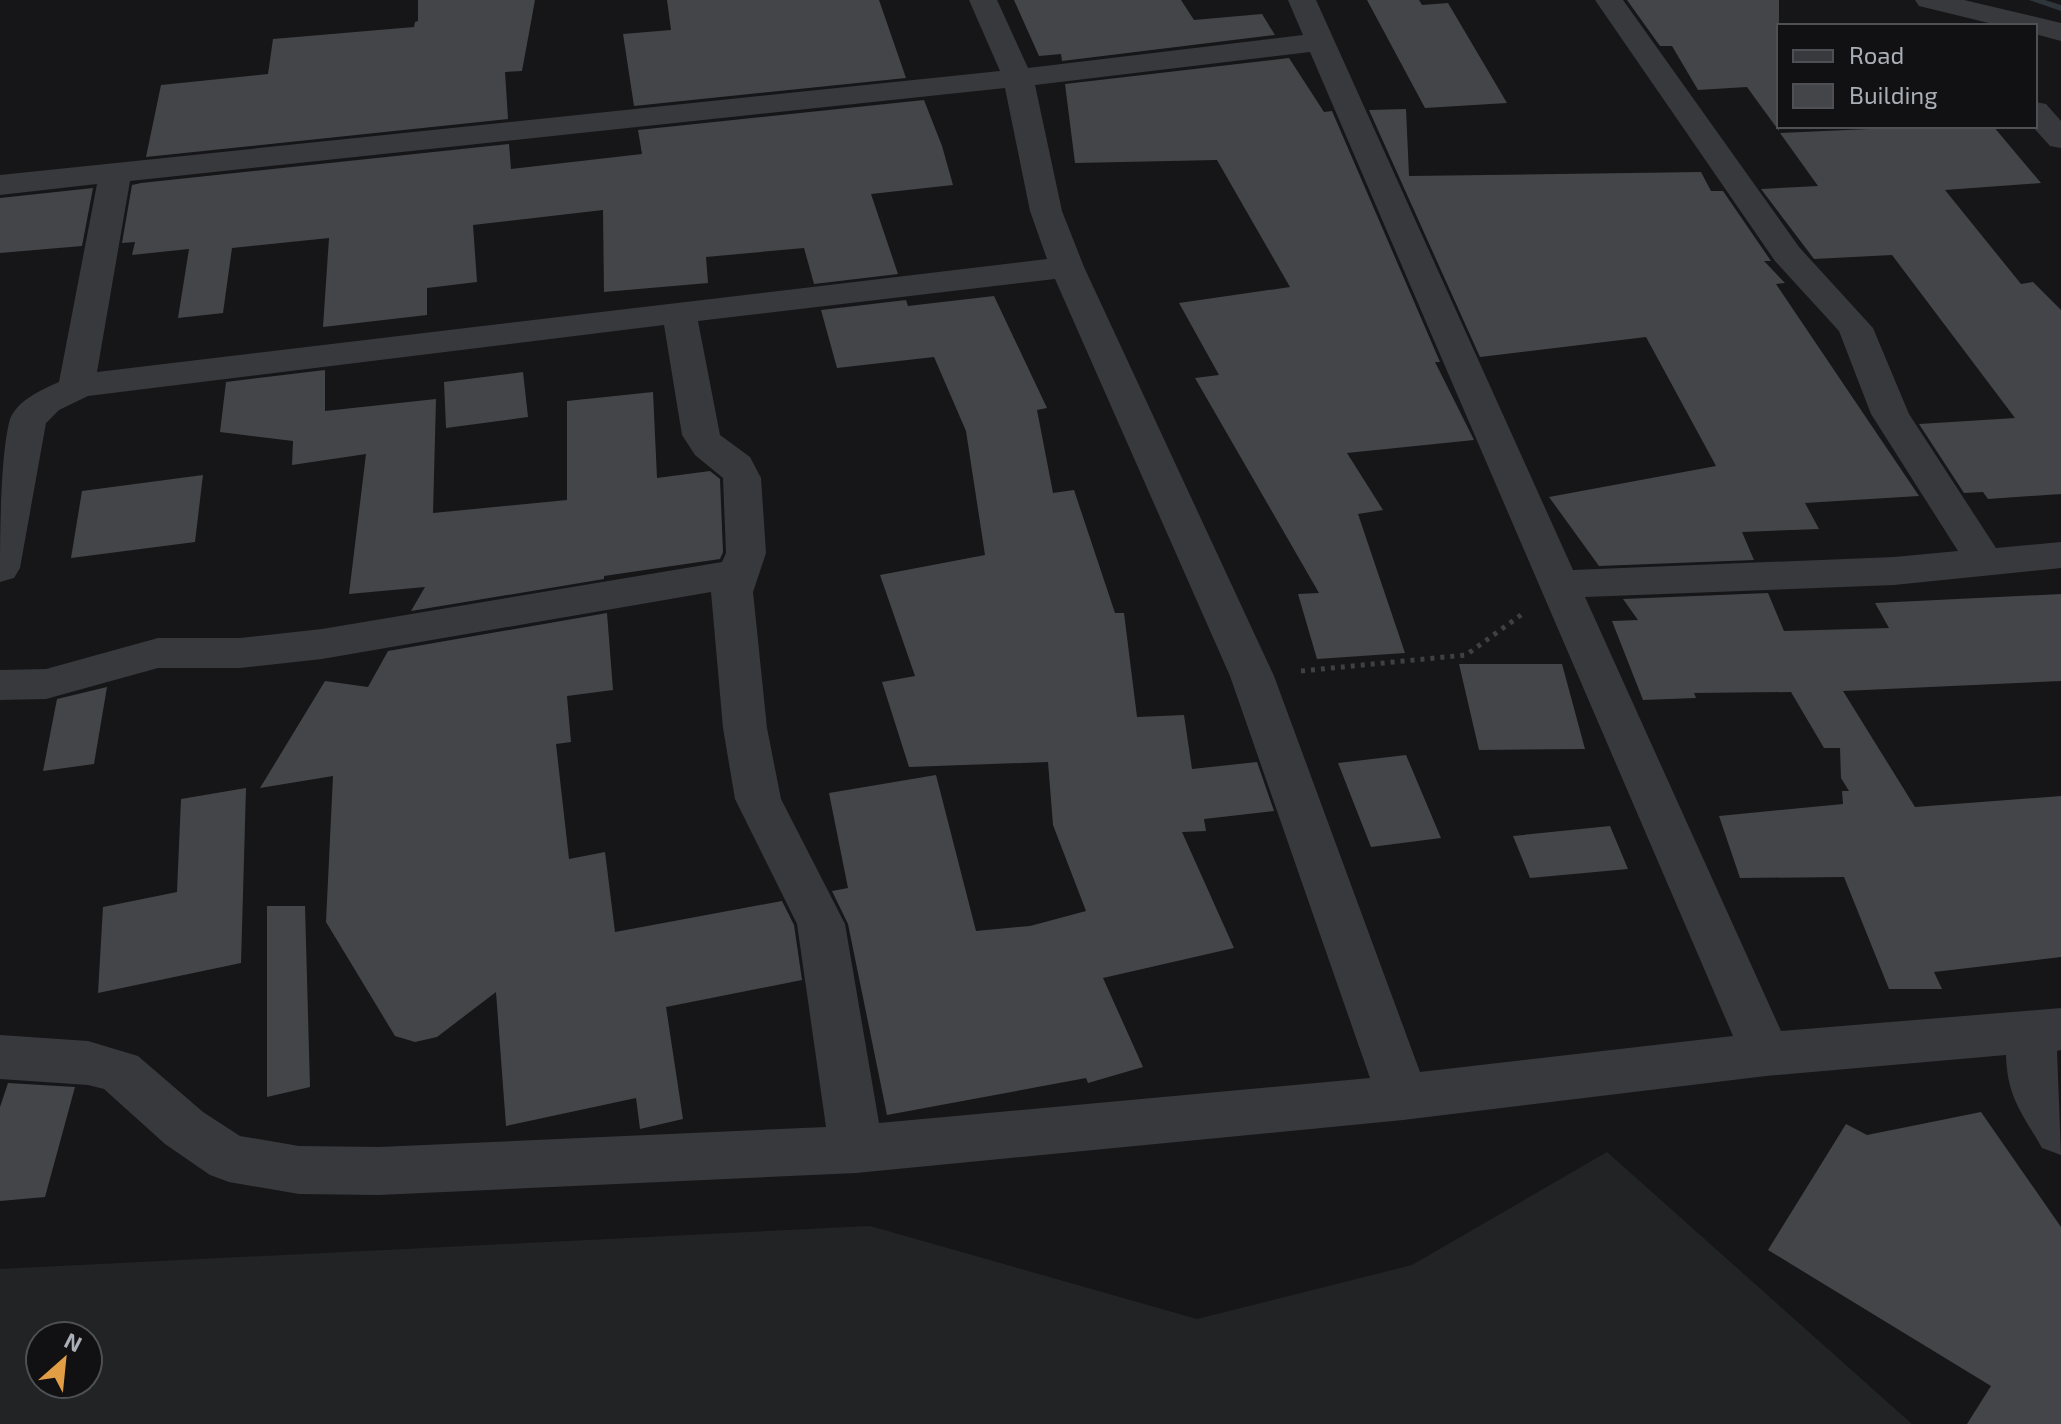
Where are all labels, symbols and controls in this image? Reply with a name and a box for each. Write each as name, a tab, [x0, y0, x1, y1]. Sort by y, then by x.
legend	[1777, 24, 2037, 128]
text: Road	[1849, 40, 1904, 69]
text: Building	[1849, 80, 1938, 109]
north arrow	[24, 1320, 104, 1400]
text: N	[61, 1326, 87, 1356]

